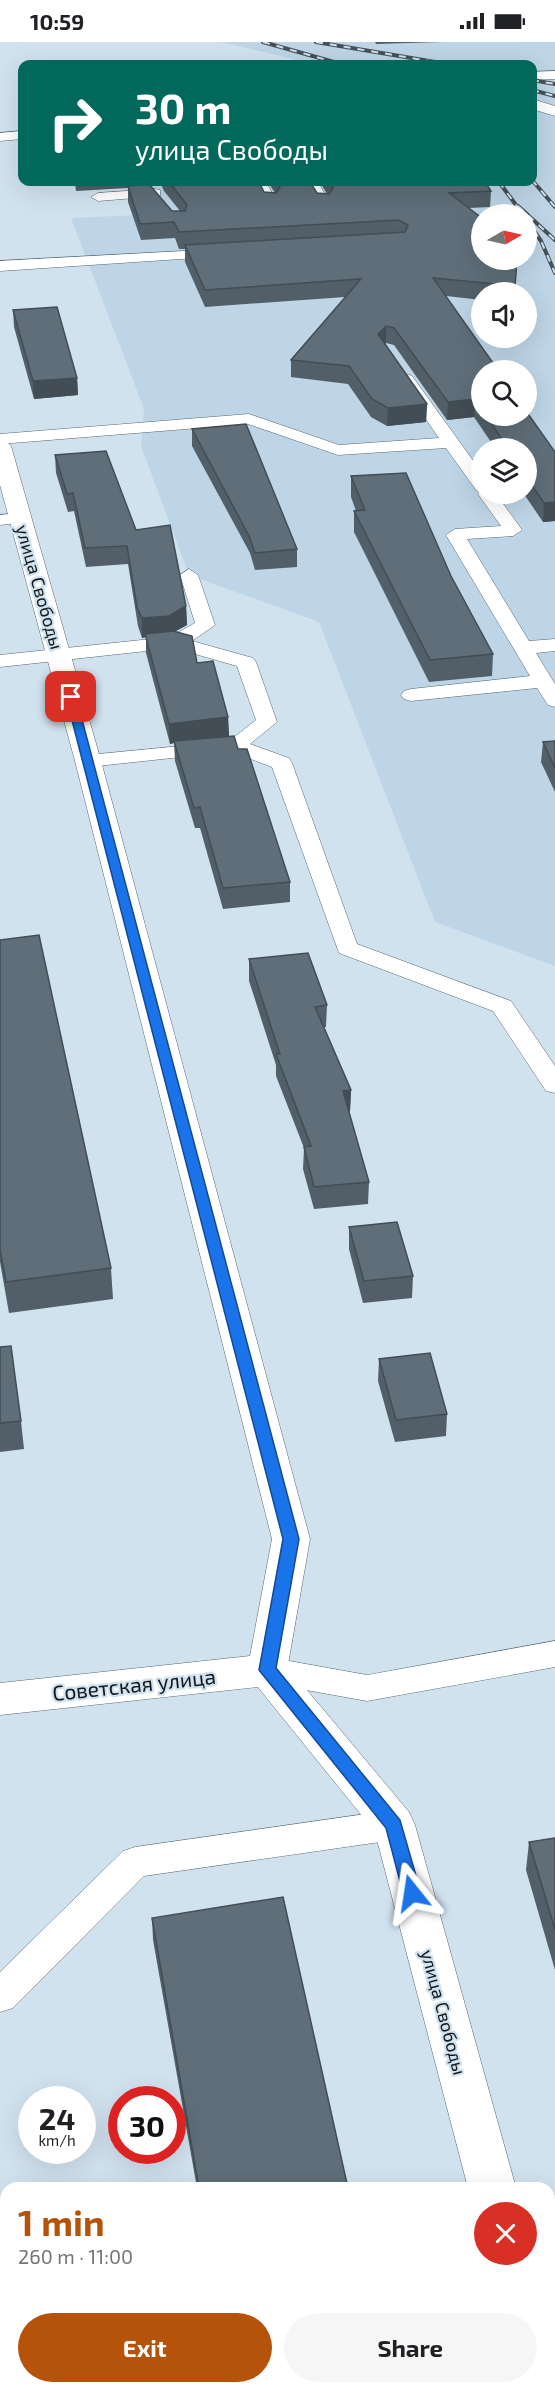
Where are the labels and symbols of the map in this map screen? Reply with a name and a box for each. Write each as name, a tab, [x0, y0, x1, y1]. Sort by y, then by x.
north arrow	[471, 204, 537, 270]
street label: улица Свободы	[12, 522, 68, 652]
pin	[45, 671, 96, 722]
street label: Советская улица	[51, 1663, 217, 1706]
position arrow	[380, 1861, 444, 1925]
street label: улица Свободы	[417, 1947, 471, 2077]
speed limit sign: 30	[108, 2086, 186, 2164]

